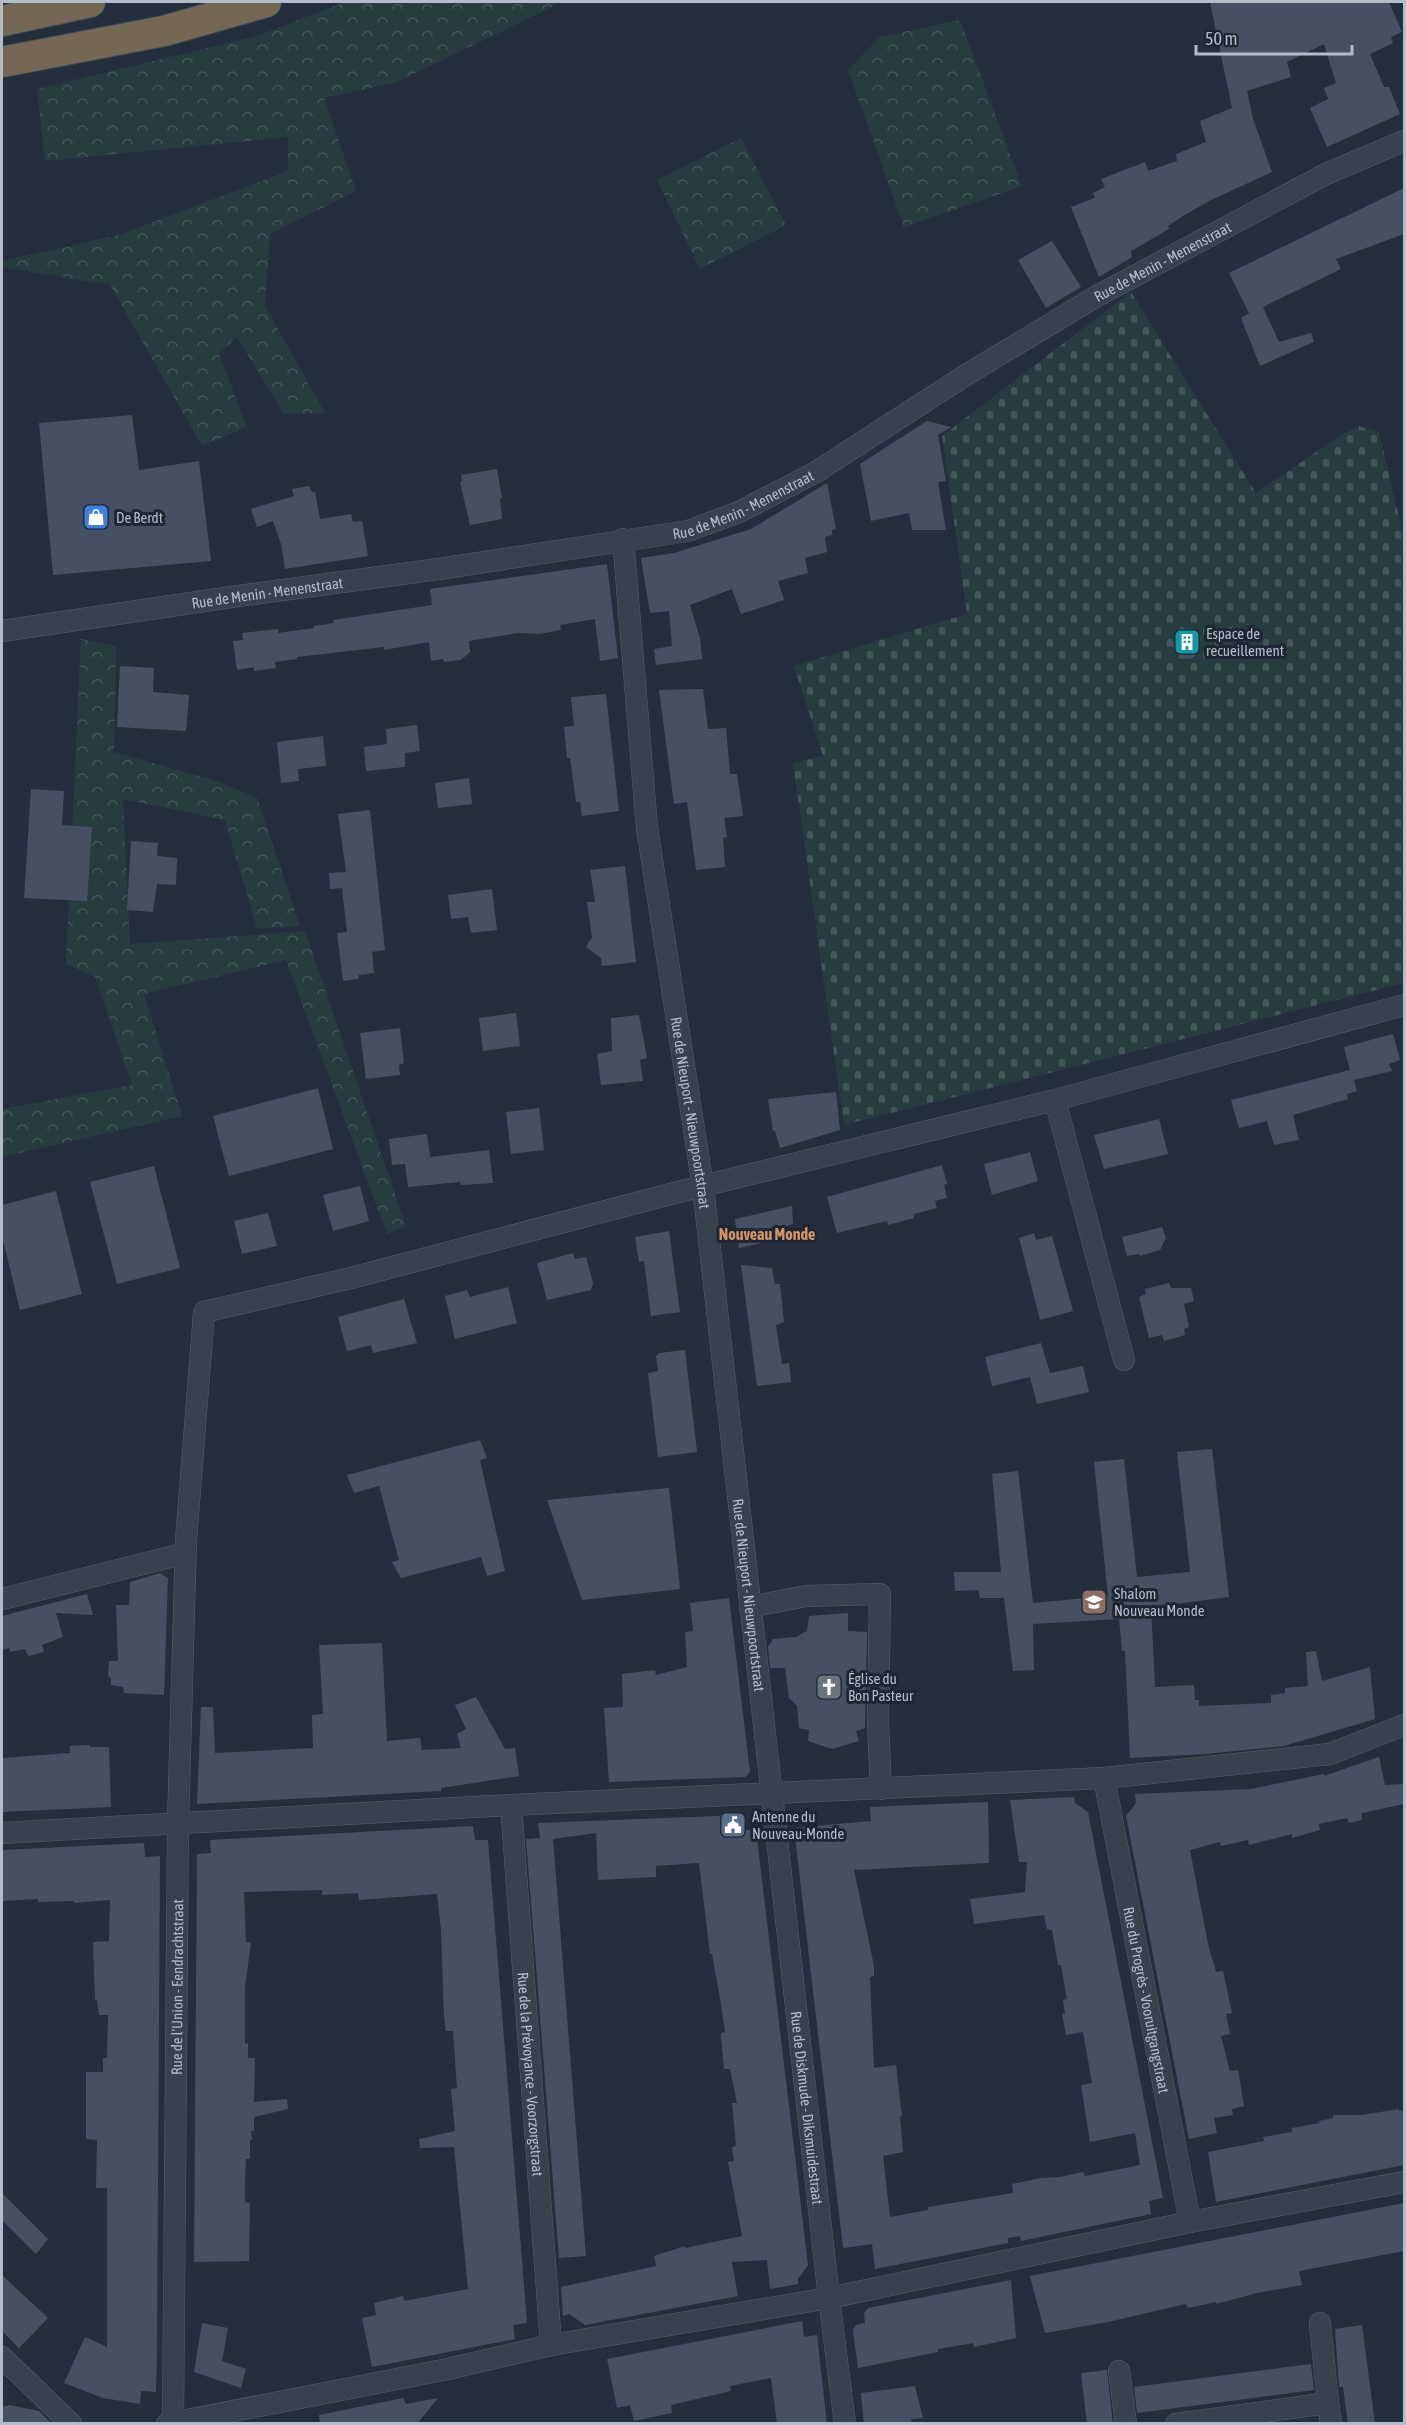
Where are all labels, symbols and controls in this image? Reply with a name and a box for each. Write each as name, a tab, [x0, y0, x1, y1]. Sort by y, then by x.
scale bar	[1196, 18, 1352, 56]
text: 50 m	[1205, 28, 1237, 49]
street label: Rue de Menin - Menenstraat	[1091, 218, 1234, 305]
street label: Rue de Menin - Menenstraat	[671, 466, 816, 542]
shop icon: De Berdt	[81, 502, 111, 532]
place label: De Berdt	[116, 509, 163, 526]
street label: Rue de Menin - Menenstraat	[190, 573, 344, 611]
place label: Espace de recueillement	[1206, 625, 1284, 659]
building icon: Espace de recueillement	[1172, 627, 1202, 657]
street label: Rue de Nieuport - Nieuwpoortstraat	[668, 1015, 714, 1209]
district label: Nouveau Monde	[719, 1225, 815, 1243]
street label: Rue de Nieuport - Nieuwpoortstraat	[730, 1498, 769, 1692]
place label: Shalom Nouveau Monde	[1114, 1585, 1205, 1619]
school or university icon: Shalom Nouveau Monde	[1079, 1587, 1109, 1617]
place label: Église du Bon Pasteur	[848, 1670, 914, 1704]
church icon: Église du Bon Pasteur	[814, 1672, 844, 1702]
place label: Antenne du Nouveau-Monde	[752, 1808, 844, 1842]
public building icon: Antenne du Nouveau-Monde	[718, 1810, 748, 1840]
street label: Rue de l'Union - Eendrachtstraat	[167, 1899, 186, 2075]
street label: Rue du Progrès - Vooruitgangstraat	[1121, 1905, 1173, 2094]
street label: Rue de la Prévoyance - Voorzorgstraat	[515, 1971, 547, 2177]
street label: Rue de Diskmude - Diksmuidestraat	[788, 2010, 827, 2205]

